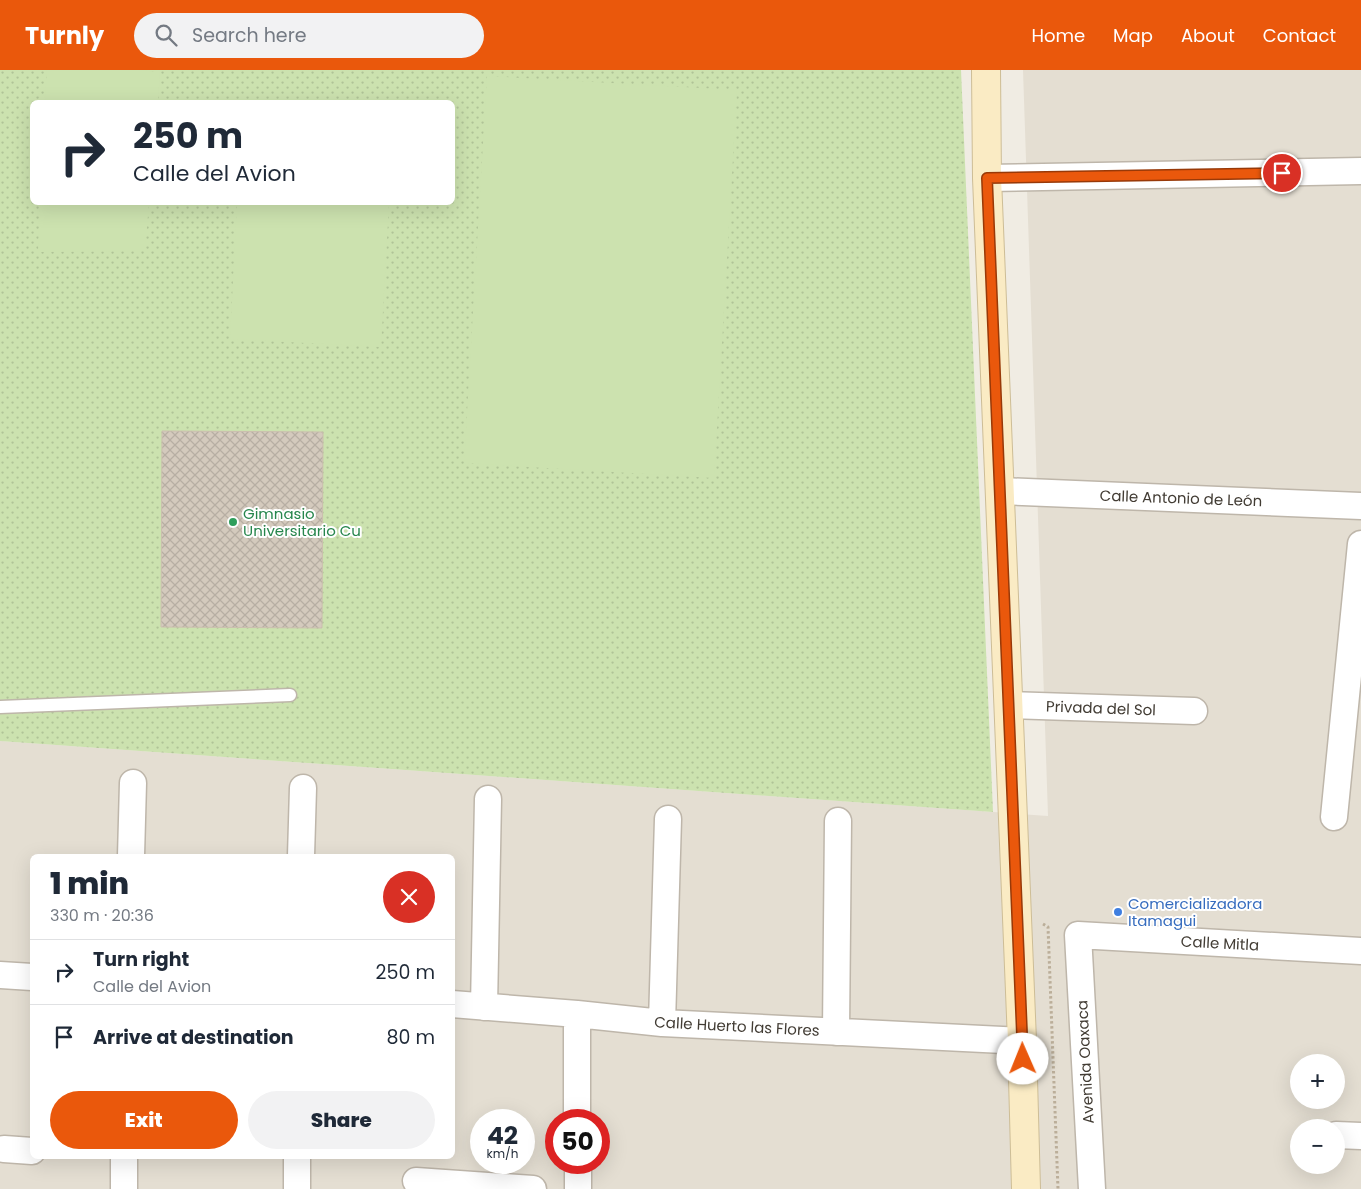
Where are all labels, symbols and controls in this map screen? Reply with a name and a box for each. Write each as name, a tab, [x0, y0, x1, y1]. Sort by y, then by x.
search box	[134, 13, 484, 58]
text: Turnly	[25, 19, 104, 52]
icon: search	[152, 21, 180, 49]
text: Search here	[192, 22, 307, 49]
text: Home	[1031, 23, 1085, 48]
text: Map	[1113, 23, 1153, 48]
text: About	[1181, 23, 1235, 48]
text: Contact	[1263, 23, 1336, 48]
text: 250 m	[133, 111, 243, 160]
icon: right	[50, 120, 115, 185]
pin	[1261, 152, 1303, 194]
text: Calle del Avion	[133, 158, 296, 189]
icon: arrive	[1268, 159, 1296, 187]
street label: Calle Antonio de León	[1099, 485, 1263, 511]
place label: Gimnasio Universitario Cu	[243, 503, 361, 541]
marker: Gimnasio Universitario Cu	[227, 516, 239, 528]
street label: Privada del Sol	[1046, 696, 1156, 720]
text: 1 min	[50, 862, 129, 905]
button: close	[383, 871, 435, 923]
place label: Comercializadora Itamagui	[1128, 893, 1262, 931]
text: 330 m · 20:36	[50, 904, 154, 927]
marker: Comercializadora Itamagui	[1112, 906, 1124, 918]
street label: Calle Mitla	[1180, 930, 1260, 956]
text: Turn right	[93, 946, 189, 973]
icon: right	[50, 958, 78, 986]
text: 250 m	[376, 959, 435, 986]
text: Calle del Avion	[93, 975, 211, 998]
street label: Avenida Oaxaca	[1071, 1000, 1099, 1124]
street label: Calle Huerto las Flores	[654, 1011, 820, 1041]
icon: arrive	[50, 1023, 78, 1051]
text: Arrive at destination	[93, 1024, 294, 1051]
text: 80 m	[386, 1024, 435, 1051]
position arrow	[996, 1032, 1048, 1084]
map controls	[1290, 1054, 1345, 1174]
button: +	[1290, 1054, 1345, 1109]
button: Exit	[50, 1091, 238, 1149]
button: Share	[248, 1091, 435, 1149]
speed limit sign: 50	[545, 1109, 610, 1174]
text: 42	[487, 1118, 518, 1153]
button: −	[1290, 1119, 1345, 1174]
text: km/h	[487, 1145, 518, 1162]

